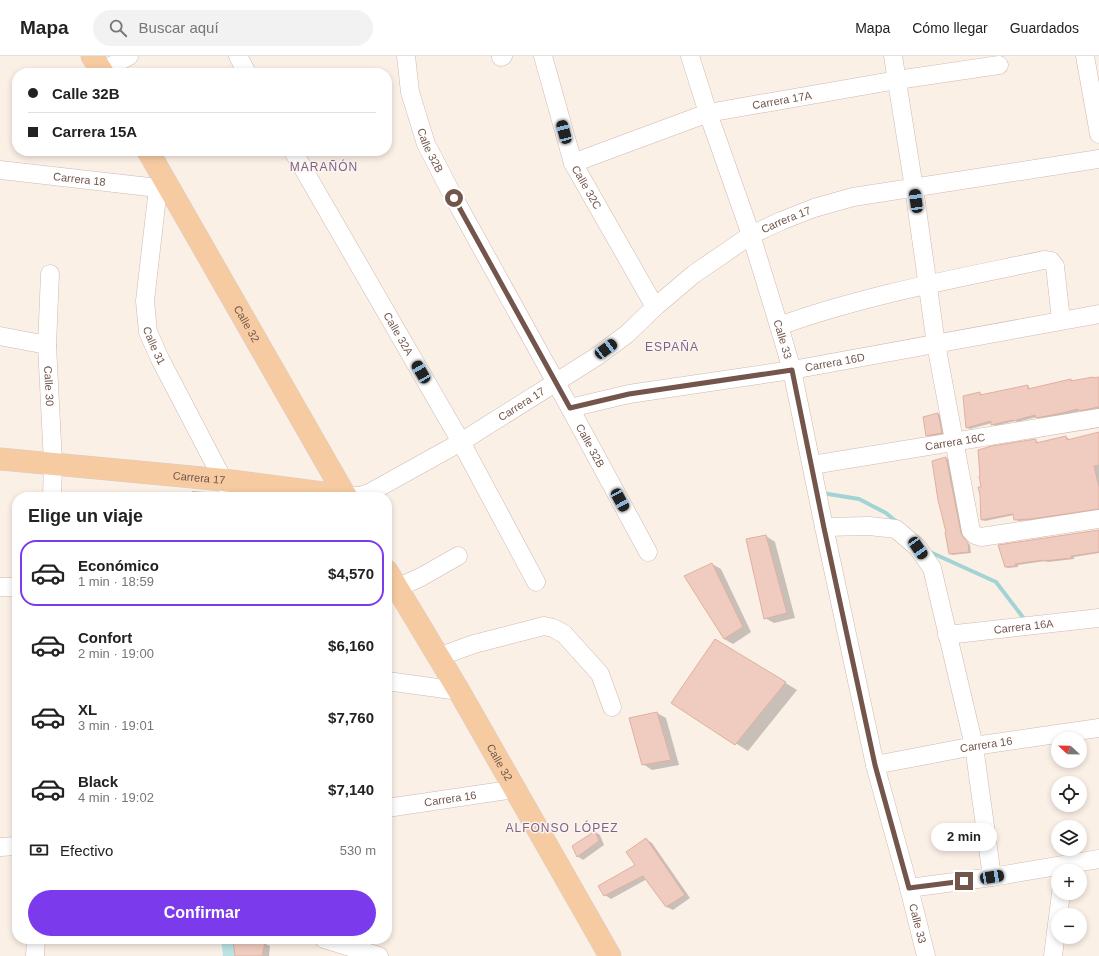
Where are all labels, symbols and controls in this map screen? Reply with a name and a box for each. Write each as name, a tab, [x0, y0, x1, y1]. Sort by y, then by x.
search box	[93, 10, 373, 46]
text: Mapa	[20, 17, 69, 38]
icon: search	[107, 17, 129, 39]
text: Buscar aquí	[139, 19, 219, 36]
text: Mapa	[855, 20, 890, 36]
text: Cómo llegar	[912, 20, 988, 36]
text: Guardados	[1010, 20, 1079, 36]
text: Calle 32B	[52, 85, 120, 102]
street label: Carrera 17A	[751, 89, 813, 111]
car	[555, 119, 573, 145]
text: Carrera 15A	[52, 123, 137, 140]
street label: Calle 32B	[415, 126, 446, 175]
district label: MARAÑÓN	[290, 159, 358, 174]
street label: Calle 32C	[570, 163, 604, 211]
street label: Carrera 18	[53, 170, 106, 188]
car	[908, 188, 924, 214]
route start	[445, 189, 463, 207]
street label: Carrera 17	[759, 204, 812, 235]
street label: Calle 32	[232, 303, 262, 344]
street label: Calle 32A	[381, 310, 416, 358]
street label: Calle 33	[771, 318, 794, 360]
street label: Calle 31	[142, 326, 168, 367]
car	[593, 337, 619, 361]
district label: ESPAÑA	[645, 340, 699, 354]
street label: Carrera 16D	[804, 351, 866, 374]
car	[410, 359, 432, 385]
street label: Calle 30	[42, 365, 56, 406]
street label: Carrera 17	[496, 385, 547, 423]
street label: Calle 32B	[574, 422, 607, 469]
street label: Carrera 16C	[924, 431, 986, 452]
street label: Carrera 17	[172, 469, 226, 486]
car	[609, 487, 631, 513]
text: Elige un viaje	[28, 506, 143, 526]
car	[906, 535, 930, 561]
icon: car	[30, 555, 66, 591]
text: Económico	[78, 557, 159, 574]
text: $4,570	[328, 565, 374, 582]
text: 1 min · 18:59	[78, 574, 154, 589]
street label: Carrera 16A	[993, 617, 1055, 636]
icon: car	[30, 627, 66, 663]
text: Confort	[78, 629, 132, 646]
text: $6,160	[328, 637, 374, 654]
text: 2 min · 19:00	[78, 646, 154, 661]
icon: car	[30, 699, 66, 735]
text: XL	[78, 701, 97, 718]
text: $7,760	[328, 709, 374, 726]
text: 3 min · 19:01	[78, 718, 154, 733]
north arrow	[1051, 732, 1087, 768]
map controls	[1051, 732, 1087, 944]
street label: Carrera 16	[959, 735, 1013, 755]
street label: Calle 32	[484, 742, 515, 783]
icon: car	[30, 771, 66, 807]
text: Black	[78, 773, 118, 790]
button: locate	[1051, 776, 1087, 812]
text: $7,140	[328, 781, 374, 798]
street label: Carrera 16	[423, 789, 477, 808]
text: 4 min · 19:02	[78, 790, 154, 805]
district label: ALFONSO LÓPEZ	[505, 820, 619, 835]
button: layers	[1051, 820, 1087, 856]
callout: 2 min	[931, 823, 997, 851]
text: 2 min	[947, 829, 981, 844]
icon: cash	[28, 839, 50, 861]
text: Efectivo	[60, 842, 113, 859]
text: 530 m	[340, 843, 376, 858]
button: +	[1051, 864, 1087, 900]
car	[979, 869, 1005, 885]
route end	[955, 872, 973, 890]
button: Confirmar	[28, 890, 376, 936]
street label: Calle 33	[907, 902, 929, 945]
button: −	[1051, 908, 1087, 944]

